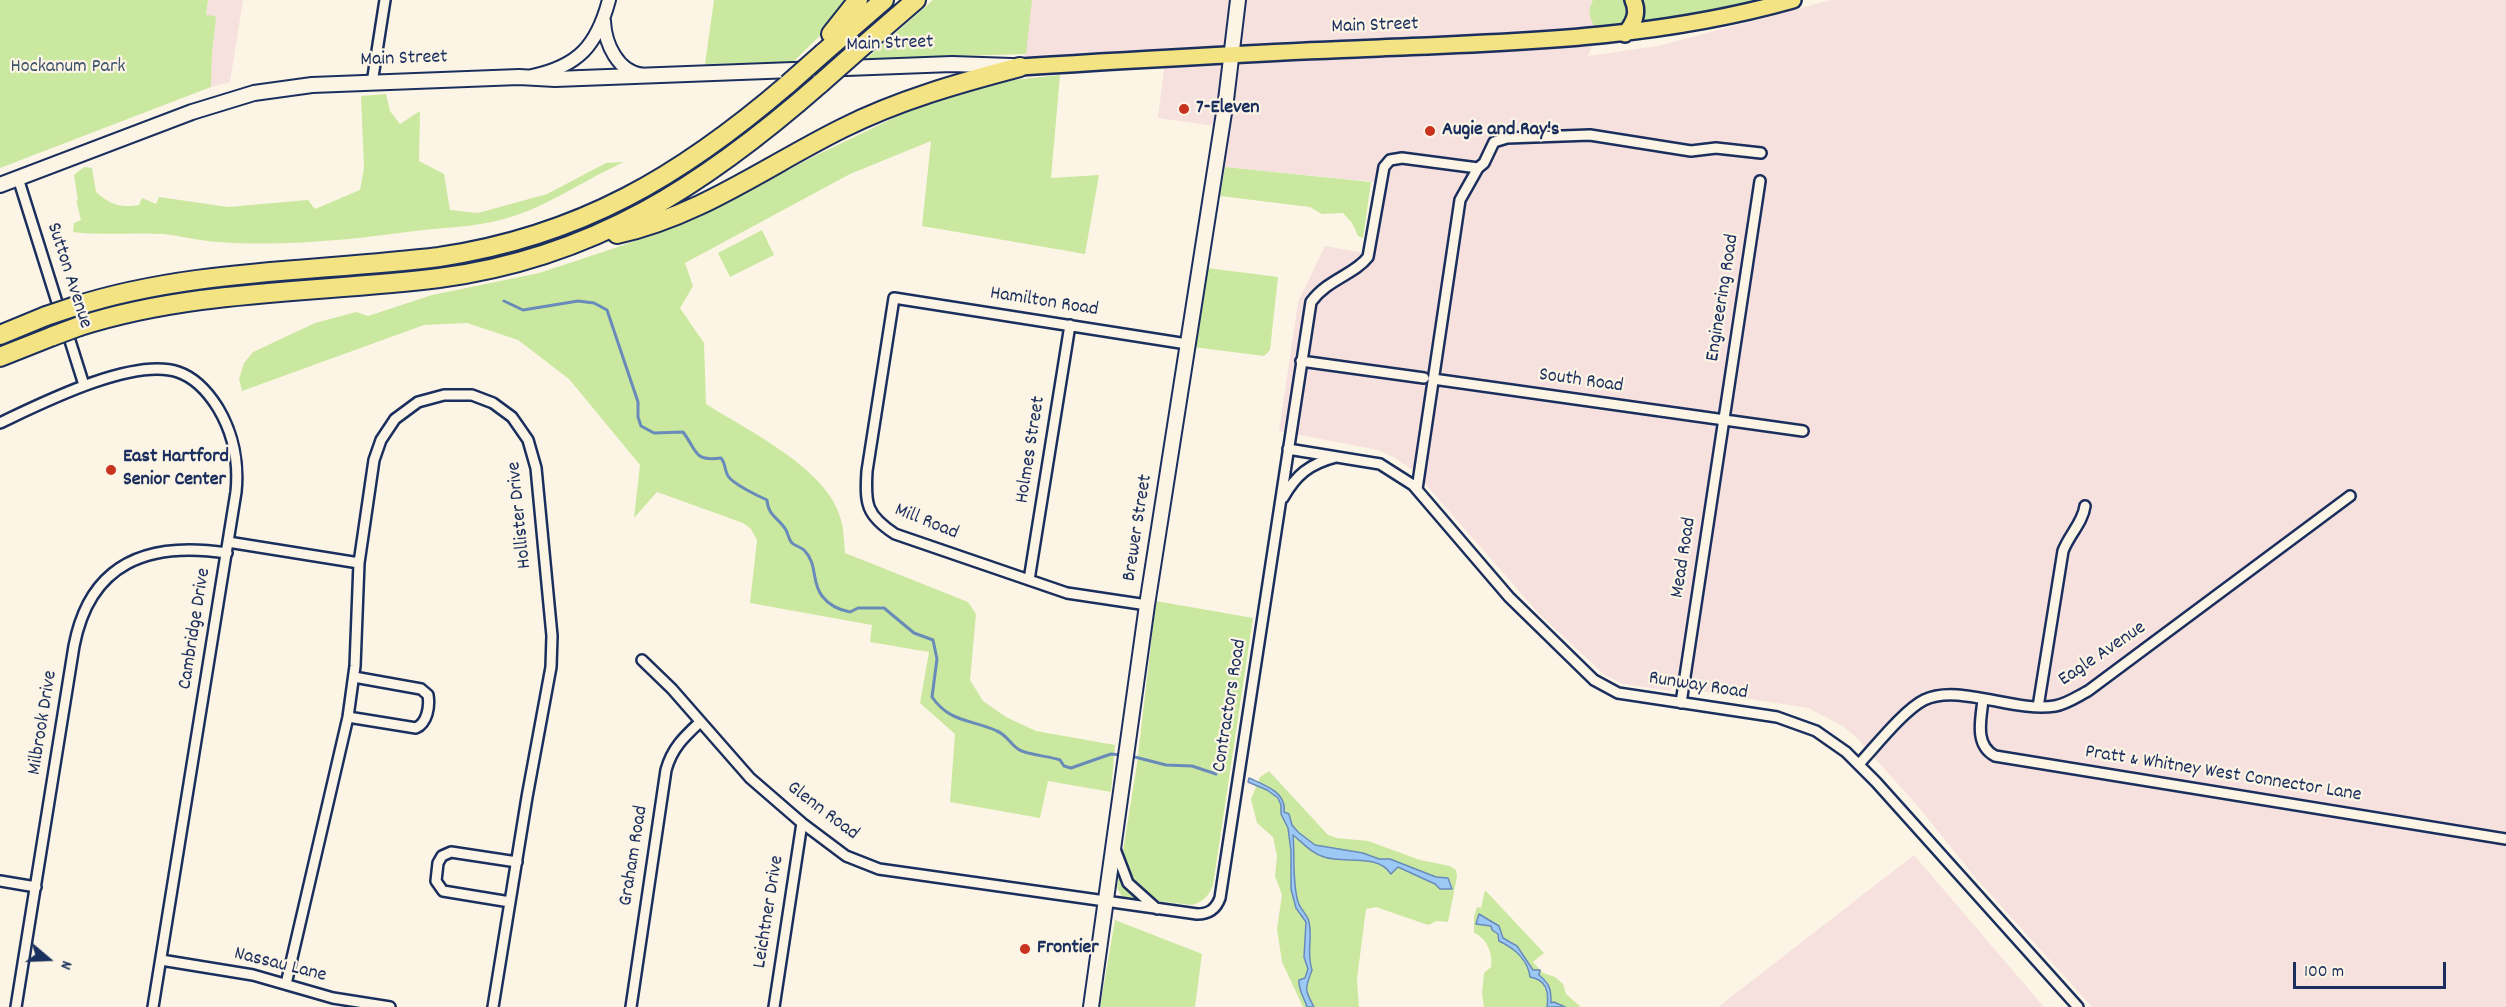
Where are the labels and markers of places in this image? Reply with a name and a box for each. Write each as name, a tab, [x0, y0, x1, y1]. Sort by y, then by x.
place label: 7-Eleven	[1196, 97, 1260, 121]
marker: 7-Eleven	[1177, 102, 1191, 116]
place label: Augie and Ray's	[1442, 119, 1559, 143]
marker: Augie and Ray's	[1423, 124, 1437, 138]
place label: East Hartford Senior Center	[123, 446, 229, 493]
marker: East Hartford Senior Center	[104, 463, 118, 477]
place label: Frontier	[1037, 937, 1099, 961]
marker: Frontier	[1018, 942, 1032, 956]

